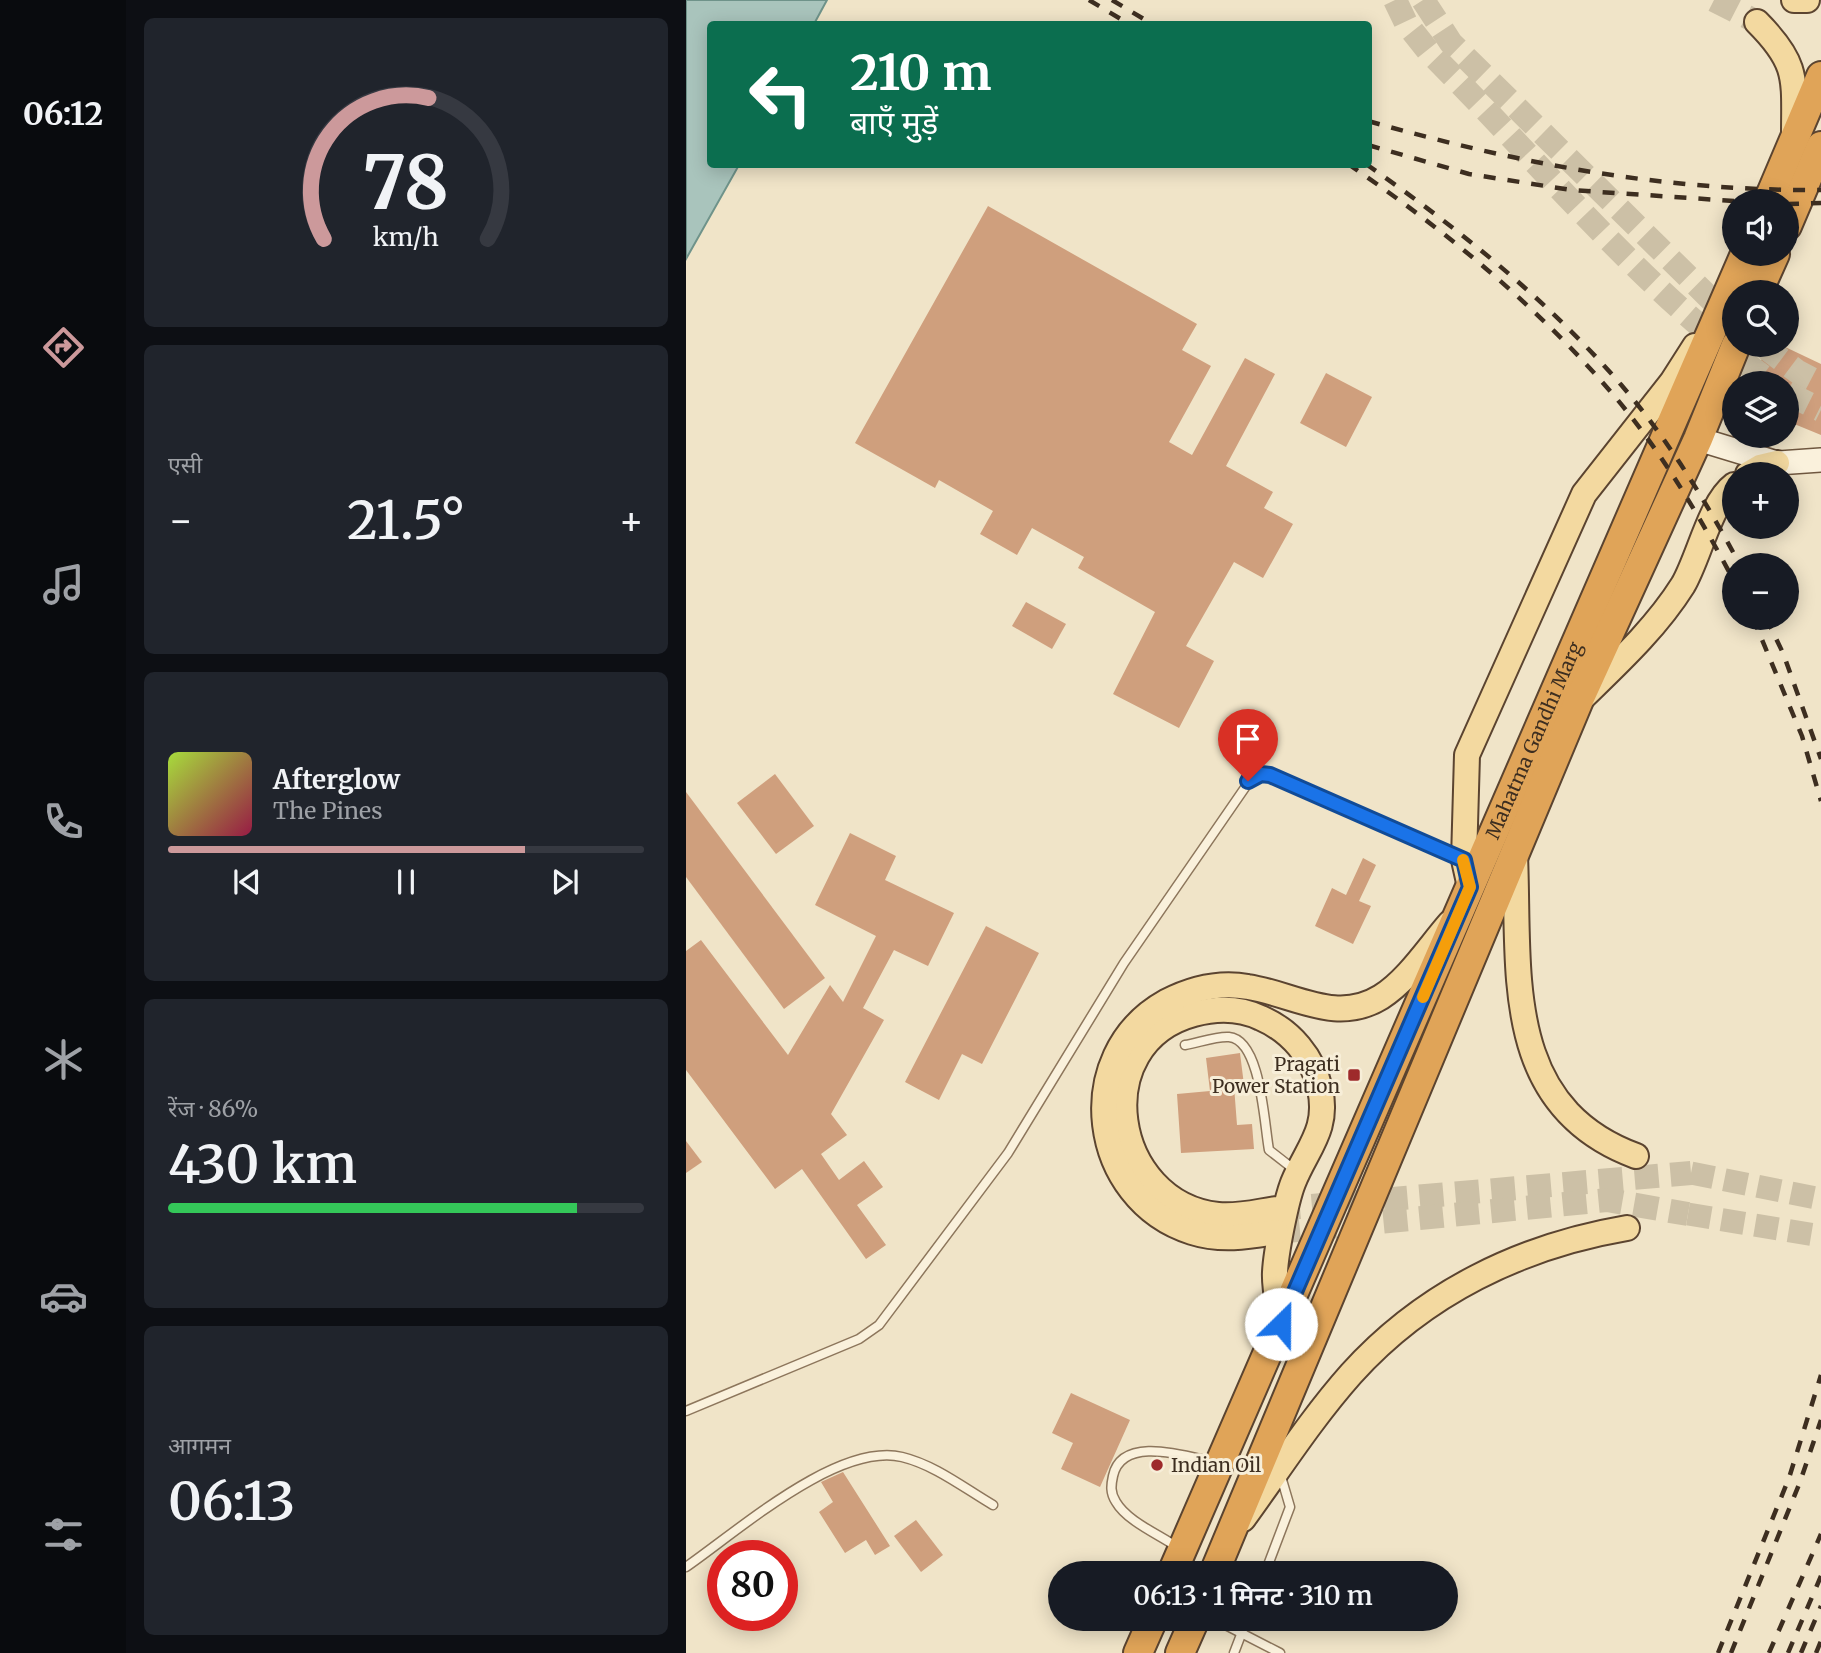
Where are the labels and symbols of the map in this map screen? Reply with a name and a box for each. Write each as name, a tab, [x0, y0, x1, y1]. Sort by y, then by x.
street label: Mahatma Gandhi Marg	[1480, 637, 1587, 843]
pin	[1218, 709, 1278, 781]
place label: Pragati Power Station	[1212, 1052, 1340, 1098]
marker: Pragati Power Station	[1346, 1067, 1362, 1083]
position arrow	[1244, 1287, 1318, 1361]
place label: Indian Oil	[1171, 1453, 1261, 1477]
marker: Indian Oil	[1149, 1457, 1165, 1473]
speed limit sign: 80	[707, 1540, 798, 1631]

